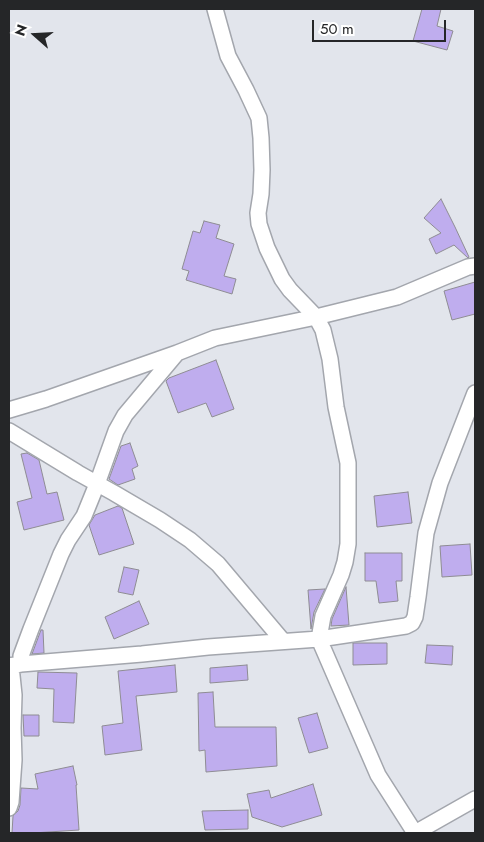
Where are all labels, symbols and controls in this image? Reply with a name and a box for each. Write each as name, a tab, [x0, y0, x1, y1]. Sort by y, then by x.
north arrow	[10, 10, 60, 60]
scale bar	[314, 10, 448, 42]
text: 50 m	[320, 18, 354, 40]
text: N	[10, 22, 32, 39]

